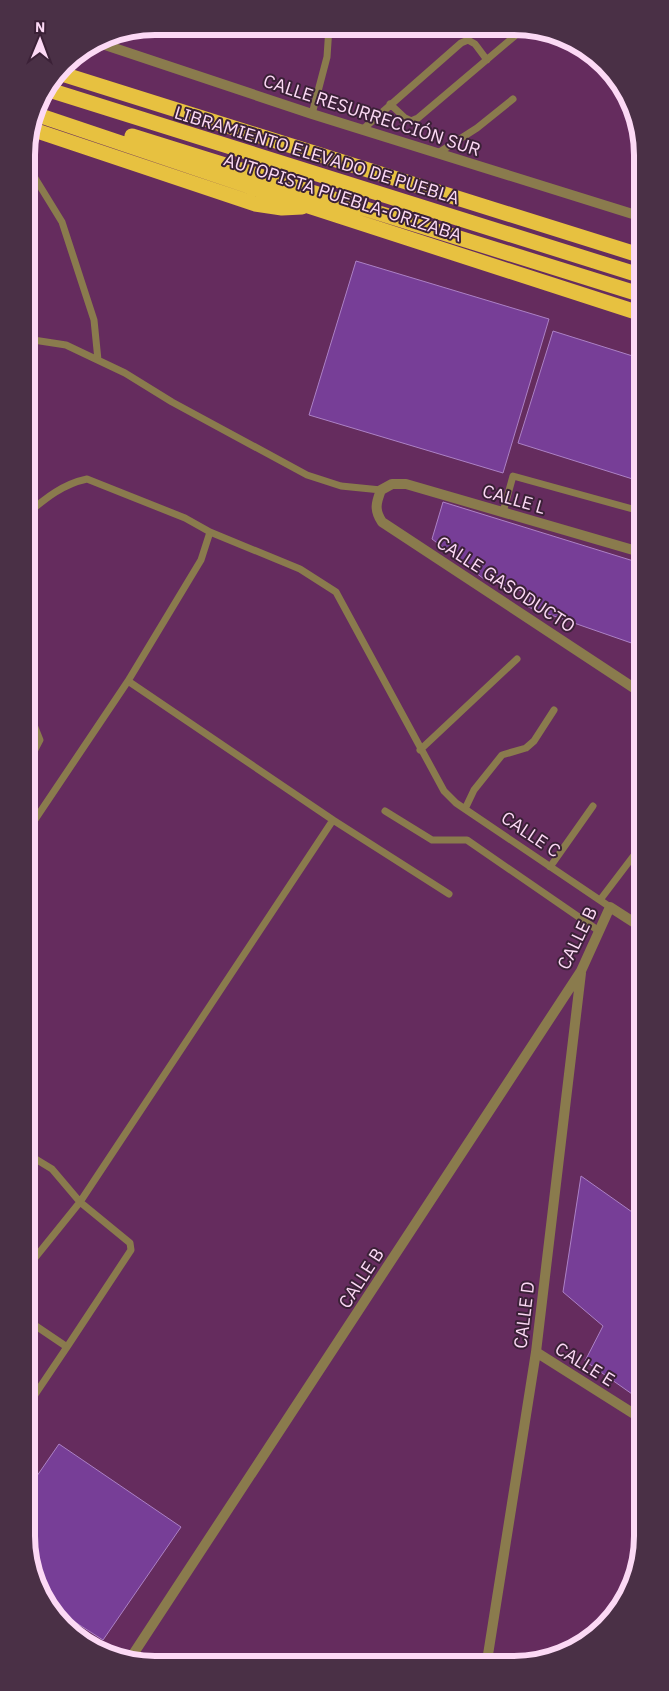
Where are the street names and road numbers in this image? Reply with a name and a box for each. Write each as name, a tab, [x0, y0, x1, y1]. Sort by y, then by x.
street label: CALLE RESURRECCIÓN SUR	[261, 69, 483, 161]
street label: LIBRAMIENTO ELEVADO DE PUEBLA	[172, 101, 463, 210]
street label: AUTOPISTA PUEBLA-ORIZABA	[221, 148, 466, 247]
street label: CALLE L	[480, 479, 548, 519]
street label: CALLE GASODUCTO	[432, 531, 580, 637]
street label: CALLE C	[497, 806, 565, 862]
street label: CALLE B	[552, 903, 602, 973]
street label: CALLE B	[333, 1244, 389, 1312]
street label: CALLE D	[508, 1280, 540, 1350]
street label: CALLE E	[551, 1337, 619, 1391]

